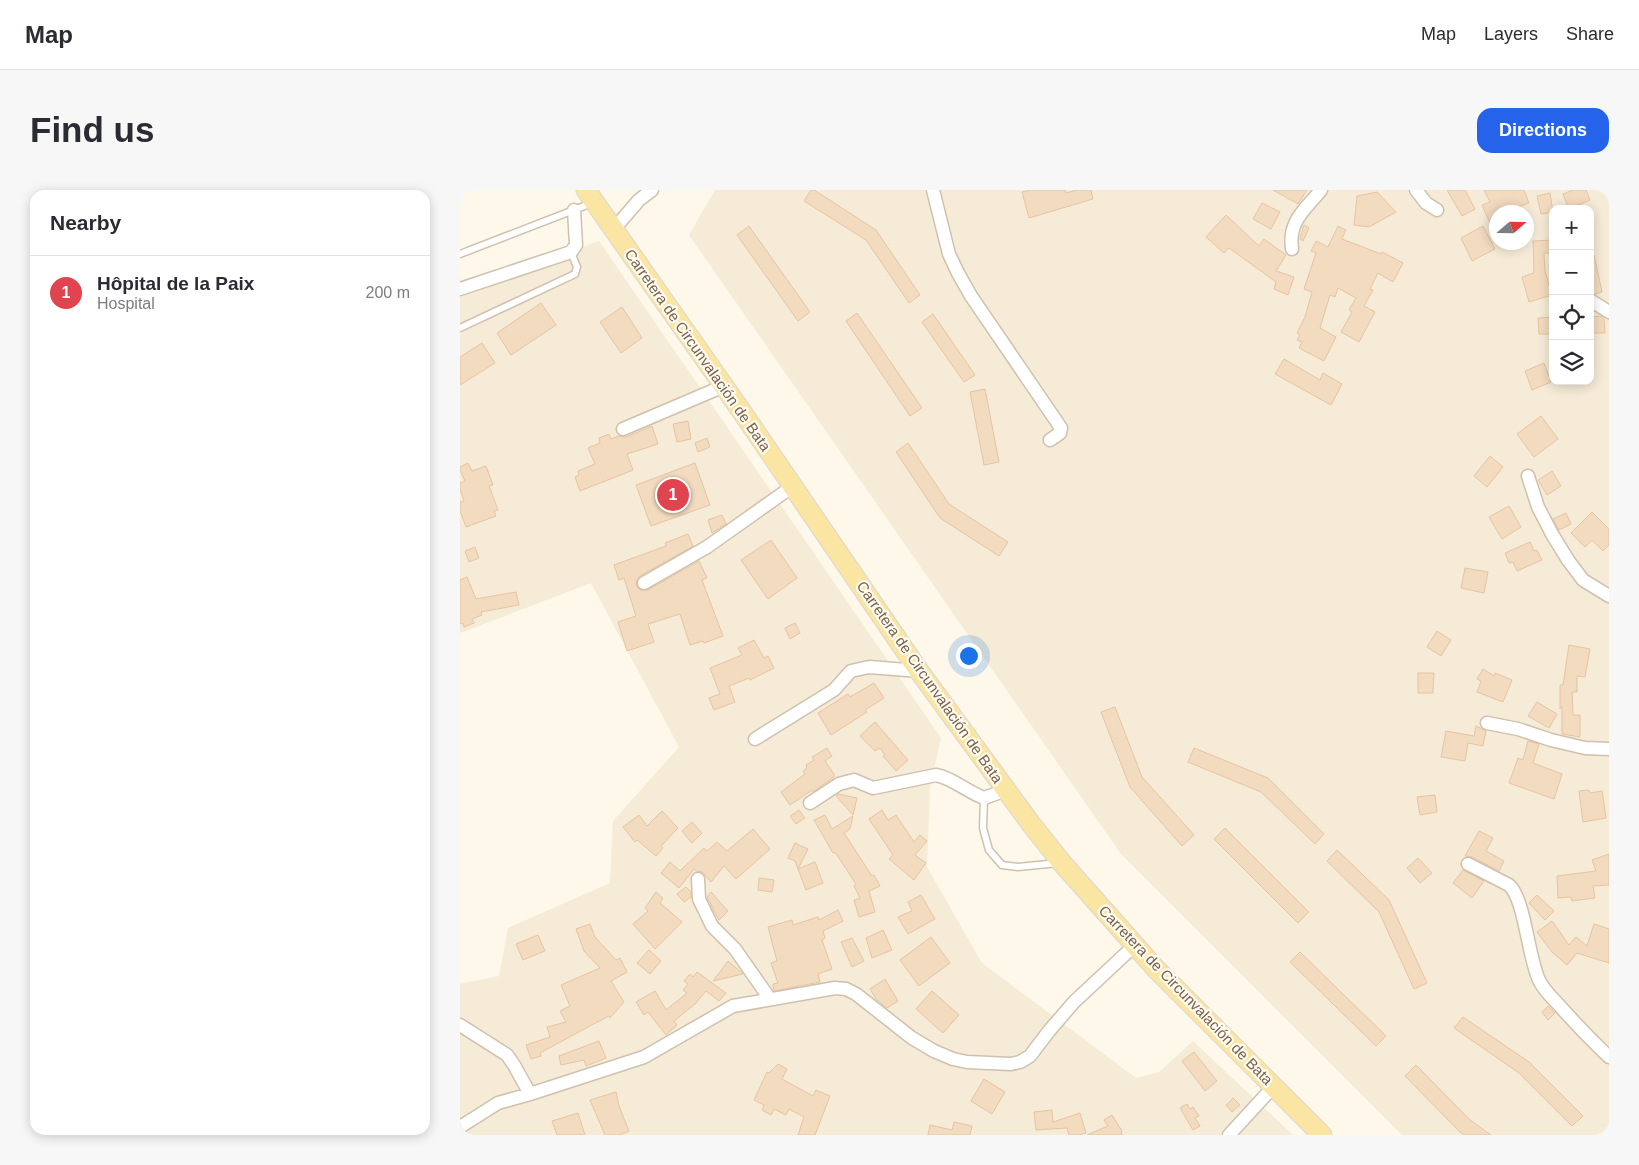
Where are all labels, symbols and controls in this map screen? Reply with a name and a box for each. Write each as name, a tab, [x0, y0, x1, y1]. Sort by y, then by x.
text: Map	[25, 21, 73, 48]
text: Map	[1421, 24, 1456, 44]
text: Layers	[1484, 24, 1538, 44]
text: Share	[1566, 24, 1614, 44]
button: Directions	[1477, 108, 1609, 153]
text: Find us	[30, 110, 154, 149]
north arrow	[1489, 205, 1534, 250]
map controls	[1549, 205, 1594, 385]
button: +	[1549, 205, 1594, 250]
text: Nearby	[50, 211, 121, 234]
street label: Carretera de Circunvalación de Bata	[621, 246, 775, 455]
button: −	[1549, 250, 1594, 295]
text: Hôpital de la Paix	[97, 273, 254, 294]
text: 1	[62, 284, 70, 301]
text: 200 m	[366, 284, 410, 301]
text: Hospital	[97, 295, 155, 312]
button: locate	[1549, 295, 1594, 340]
button: layers	[1549, 340, 1594, 385]
pin: 1	[657, 476, 689, 514]
street label: Carretera de Circunvalación de Bata	[853, 578, 1007, 787]
your location	[956, 643, 982, 669]
street label: Carretera de Circunvalación de Bata	[1096, 902, 1277, 1089]

